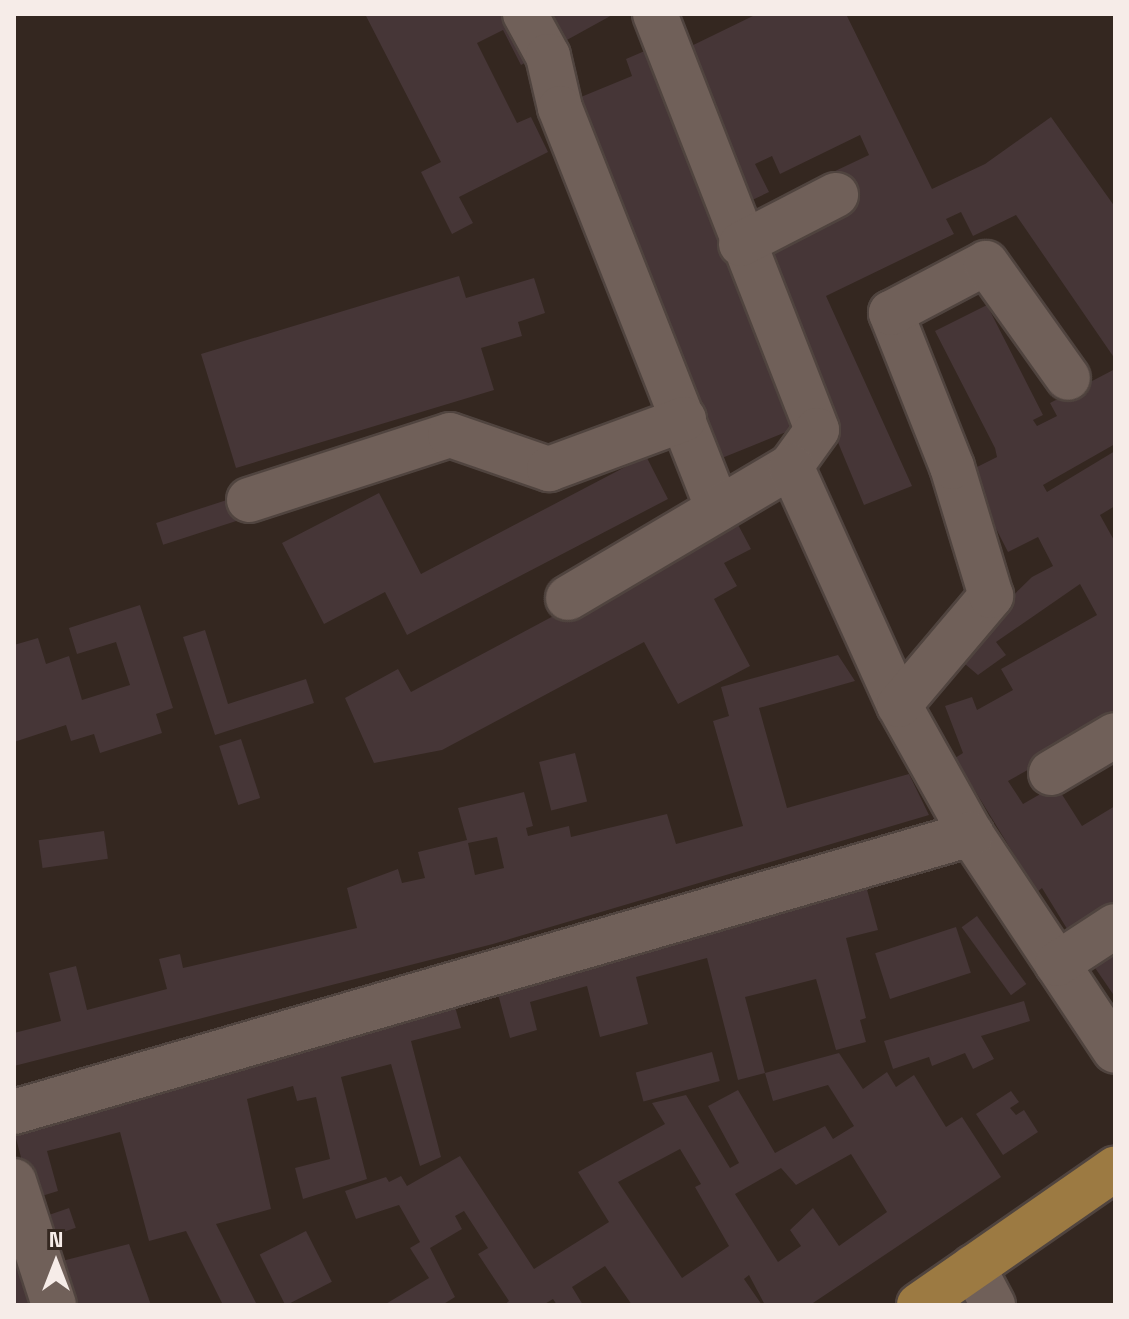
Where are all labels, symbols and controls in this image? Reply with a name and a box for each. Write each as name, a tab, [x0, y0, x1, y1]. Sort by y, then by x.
north arrow	[16, 1223, 96, 1303]
text: N	[49, 1225, 63, 1253]

